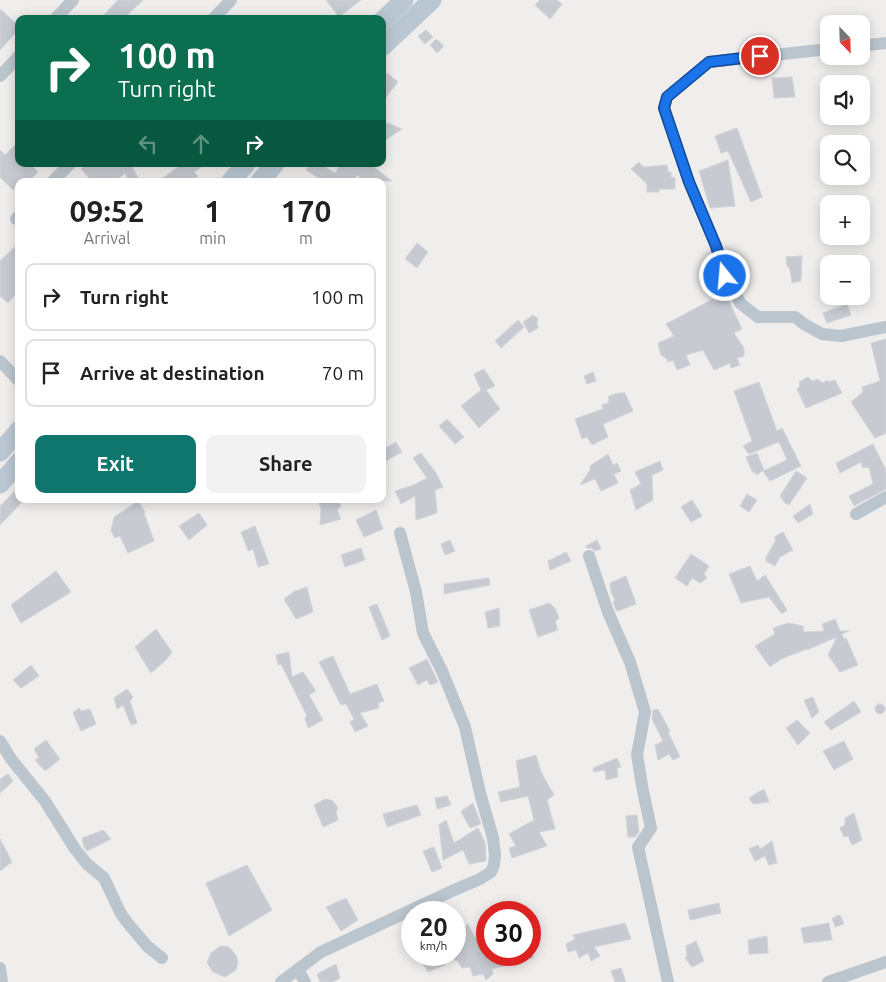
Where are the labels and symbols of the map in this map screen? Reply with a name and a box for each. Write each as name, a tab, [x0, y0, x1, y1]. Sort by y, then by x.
north arrow	[820, 15, 870, 65]
pin	[739, 35, 781, 77]
position arrow	[698, 249, 750, 301]
speed limit sign: 30	[476, 901, 541, 966]

